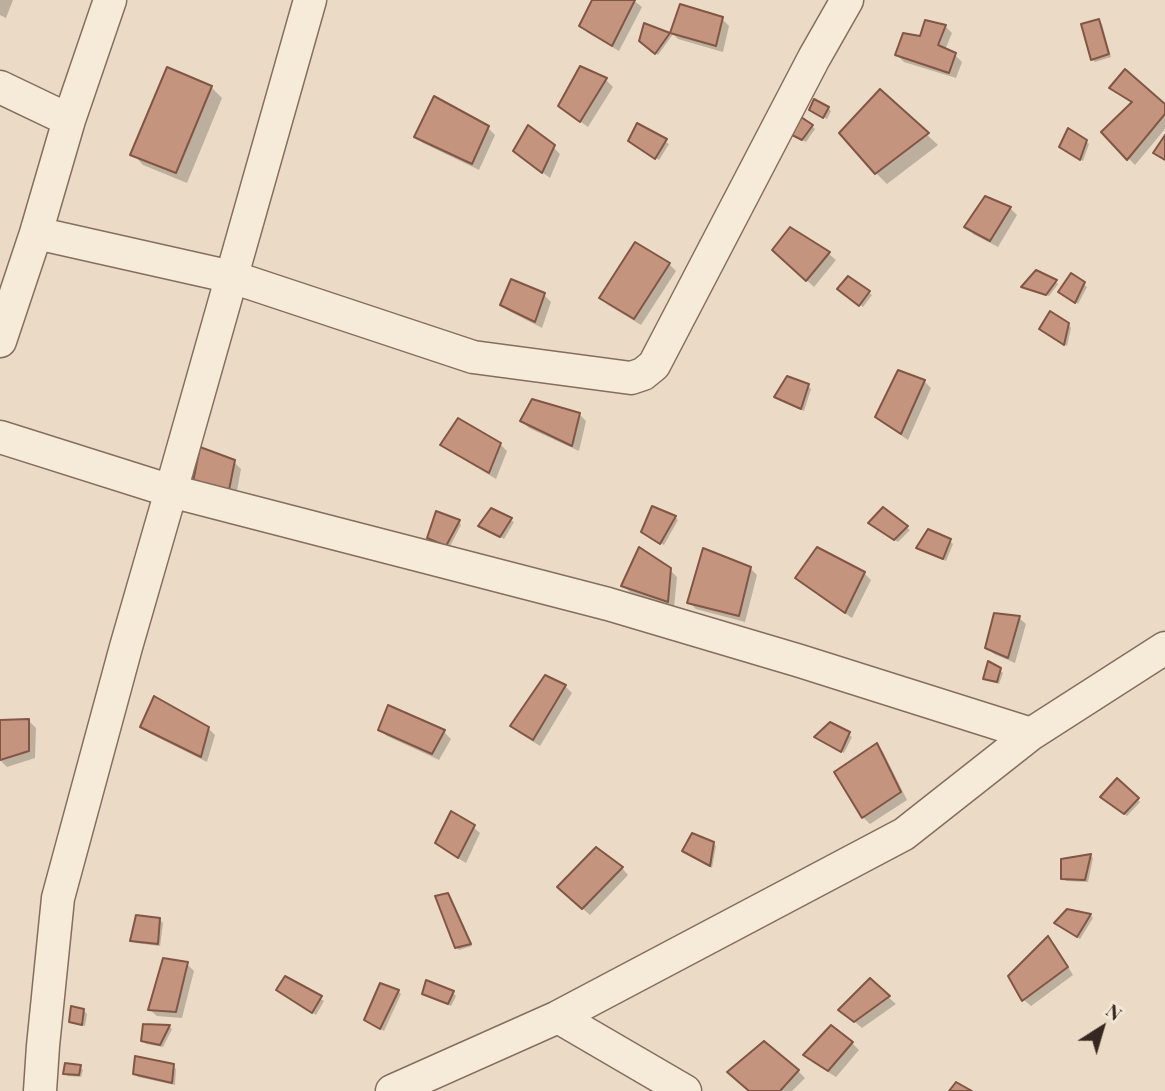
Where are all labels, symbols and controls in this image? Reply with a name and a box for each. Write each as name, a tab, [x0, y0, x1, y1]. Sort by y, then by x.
north arrow	[1067, 993, 1137, 1063]
text: N	[1101, 997, 1128, 1026]

